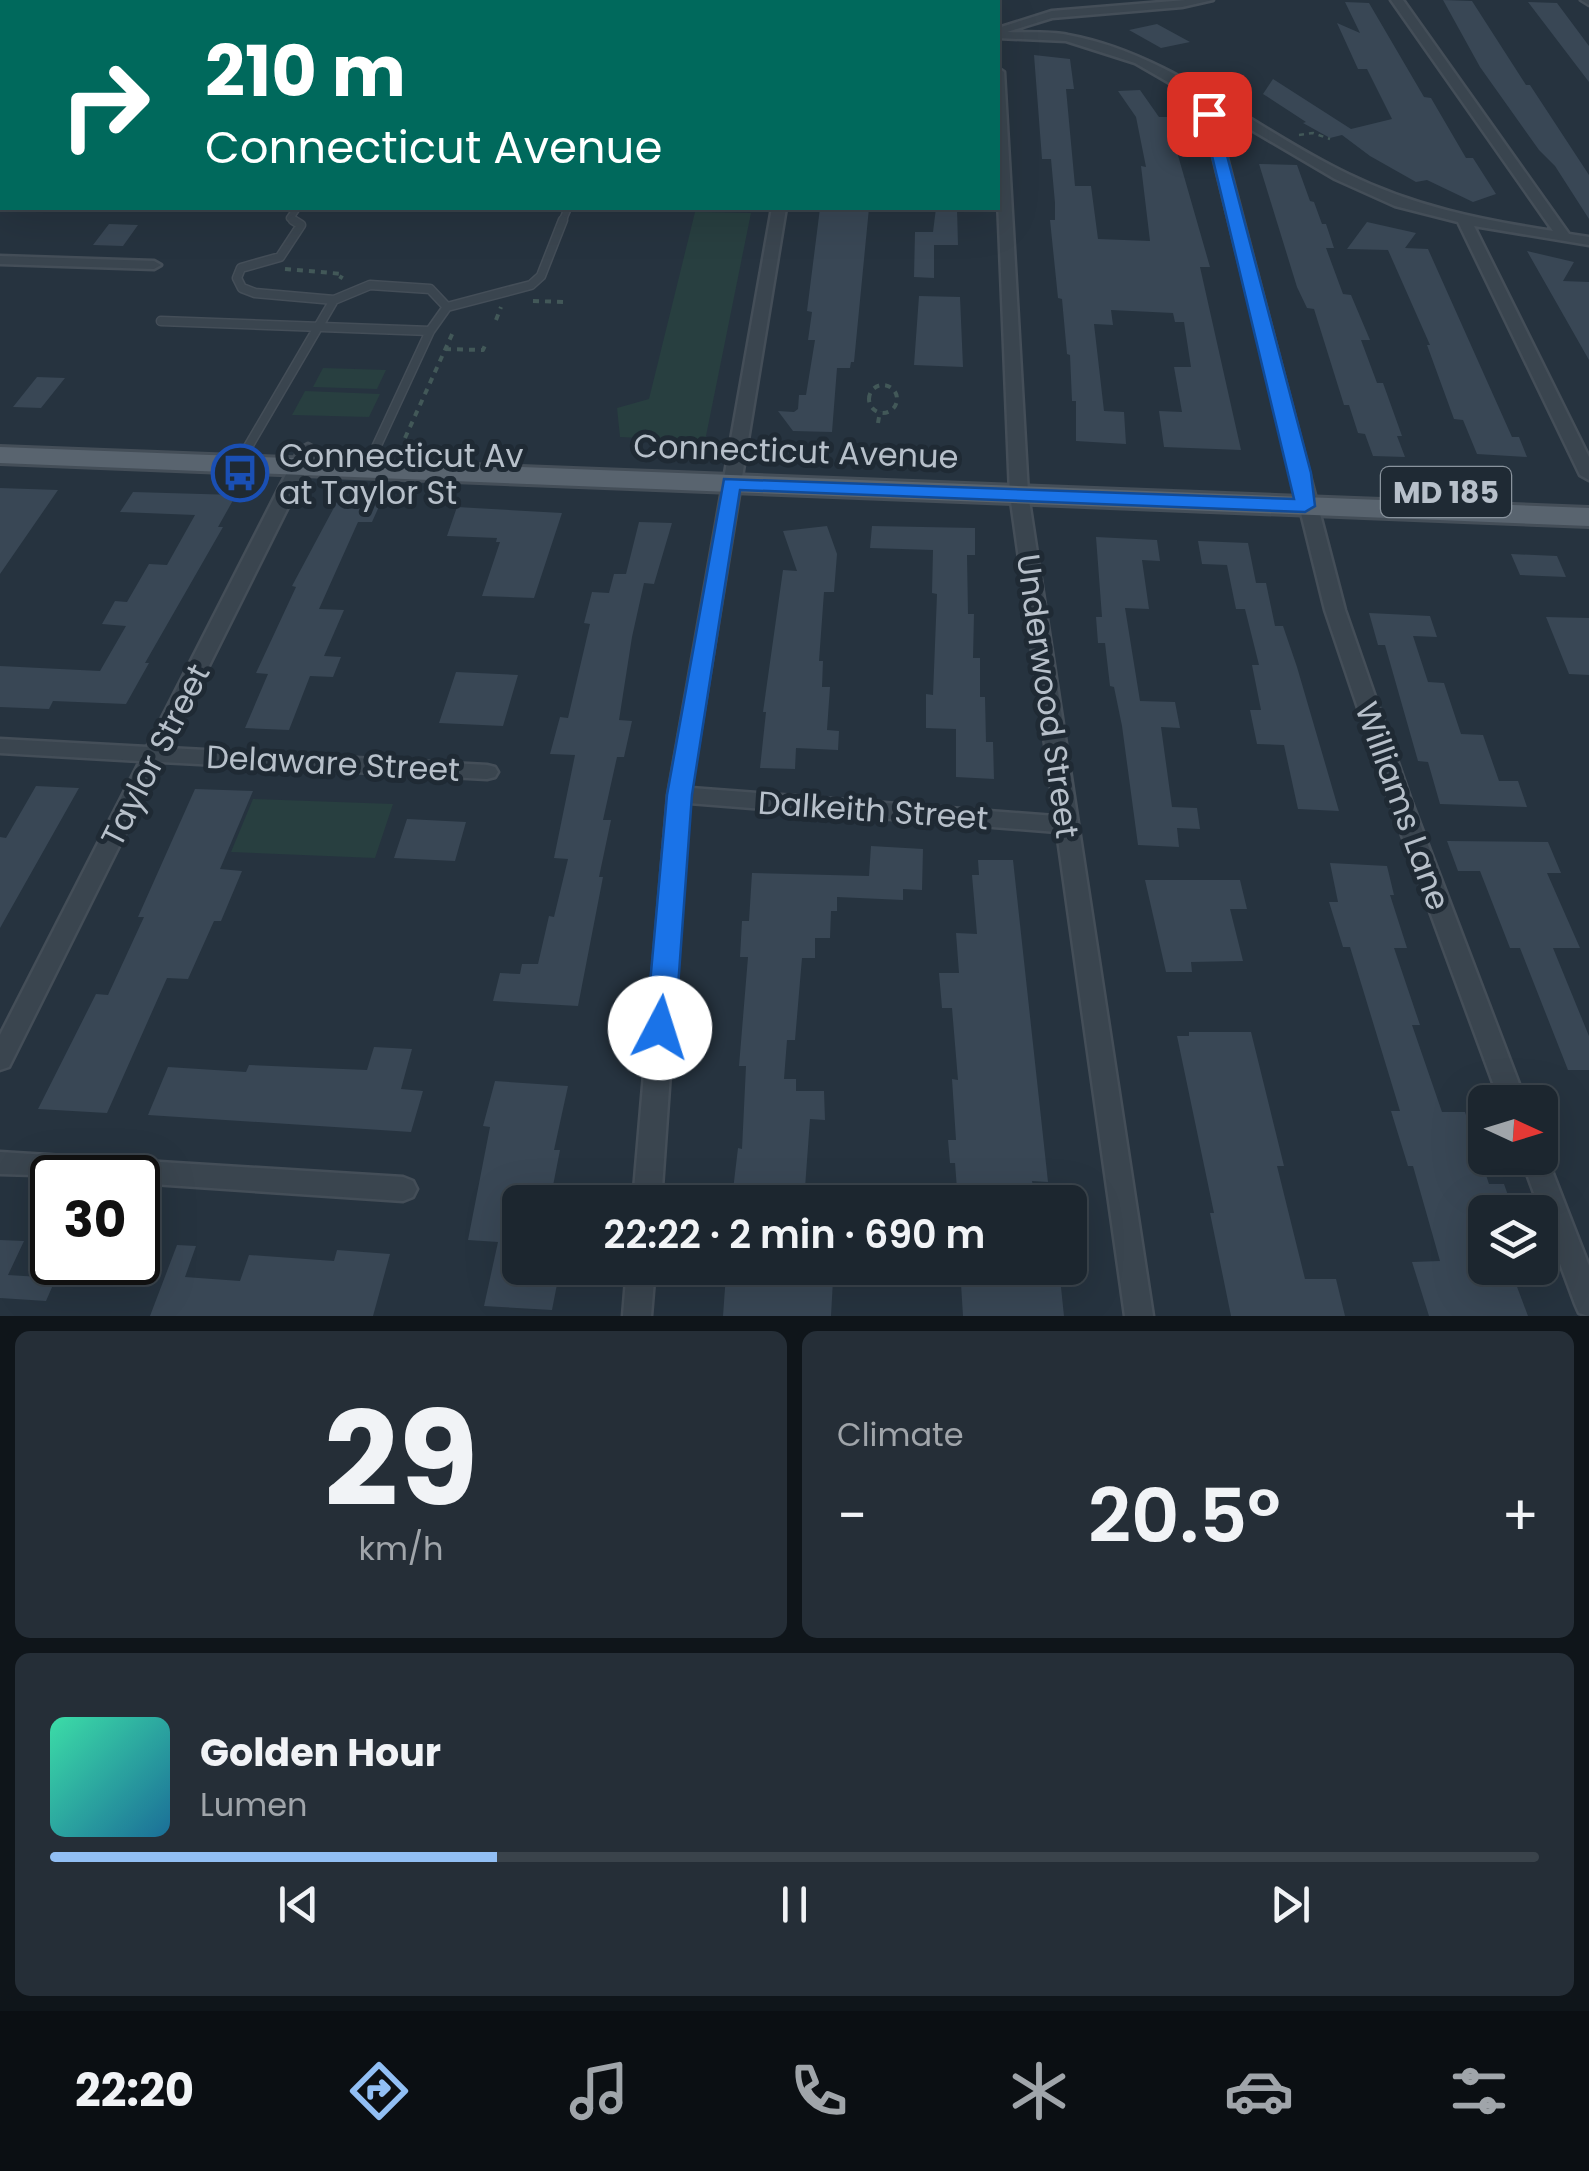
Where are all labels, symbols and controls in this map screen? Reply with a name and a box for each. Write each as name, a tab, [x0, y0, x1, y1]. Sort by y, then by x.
text: 210 m	[205, 22, 406, 121]
icon: right	[40, 40, 170, 170]
pin	[1167, 72, 1252, 157]
icon: arrive	[1182, 87, 1237, 142]
text: Connecticut Avenue	[205, 116, 662, 179]
street label: Connecticut Avenue	[633, 423, 959, 479]
place label: Connecticut Av at Taylor St	[279, 433, 524, 515]
bus stop icon: Connecticut Av at Taylor St	[210, 443, 270, 503]
road number: MD 185	[1381, 467, 1511, 517]
street label: Underwood Street	[1006, 551, 1090, 841]
street label: Taylor Street	[90, 656, 220, 854]
street label: Williams Lane	[1345, 696, 1461, 916]
street label: Delaware Street	[205, 734, 461, 792]
street label: Dalkeith Street	[756, 780, 990, 840]
position arrow	[608, 976, 712, 1080]
north arrow	[1468, 1085, 1558, 1175]
map controls	[1468, 1085, 1558, 1285]
speed limit sign: 30	[30, 1155, 160, 1285]
button: layers	[1468, 1195, 1558, 1285]
text: 22:22 · 2 min · 690 m	[604, 1208, 985, 1261]
text: 29	[324, 1368, 478, 1551]
text: Climate	[837, 1412, 964, 1457]
text: 20.5°	[1088, 1463, 1281, 1568]
text: −	[837, 1477, 867, 1554]
text: +	[1501, 1477, 1539, 1554]
text: km/h	[358, 1526, 444, 1571]
text: Golden Hour	[200, 1726, 441, 1779]
text: Lumen	[200, 1782, 308, 1827]
icon: previous	[271, 1877, 326, 1932]
icon: pause	[767, 1877, 822, 1932]
icon: next	[1263, 1877, 1318, 1932]
icon: directions	[344, 2056, 414, 2126]
icon: music	[564, 2056, 634, 2126]
icon: phone	[784, 2056, 854, 2126]
icon: climate	[1004, 2056, 1074, 2126]
icon: car	[1224, 2056, 1294, 2126]
icon: filters	[1444, 2056, 1514, 2126]
text: 22:20	[75, 2059, 194, 2122]

